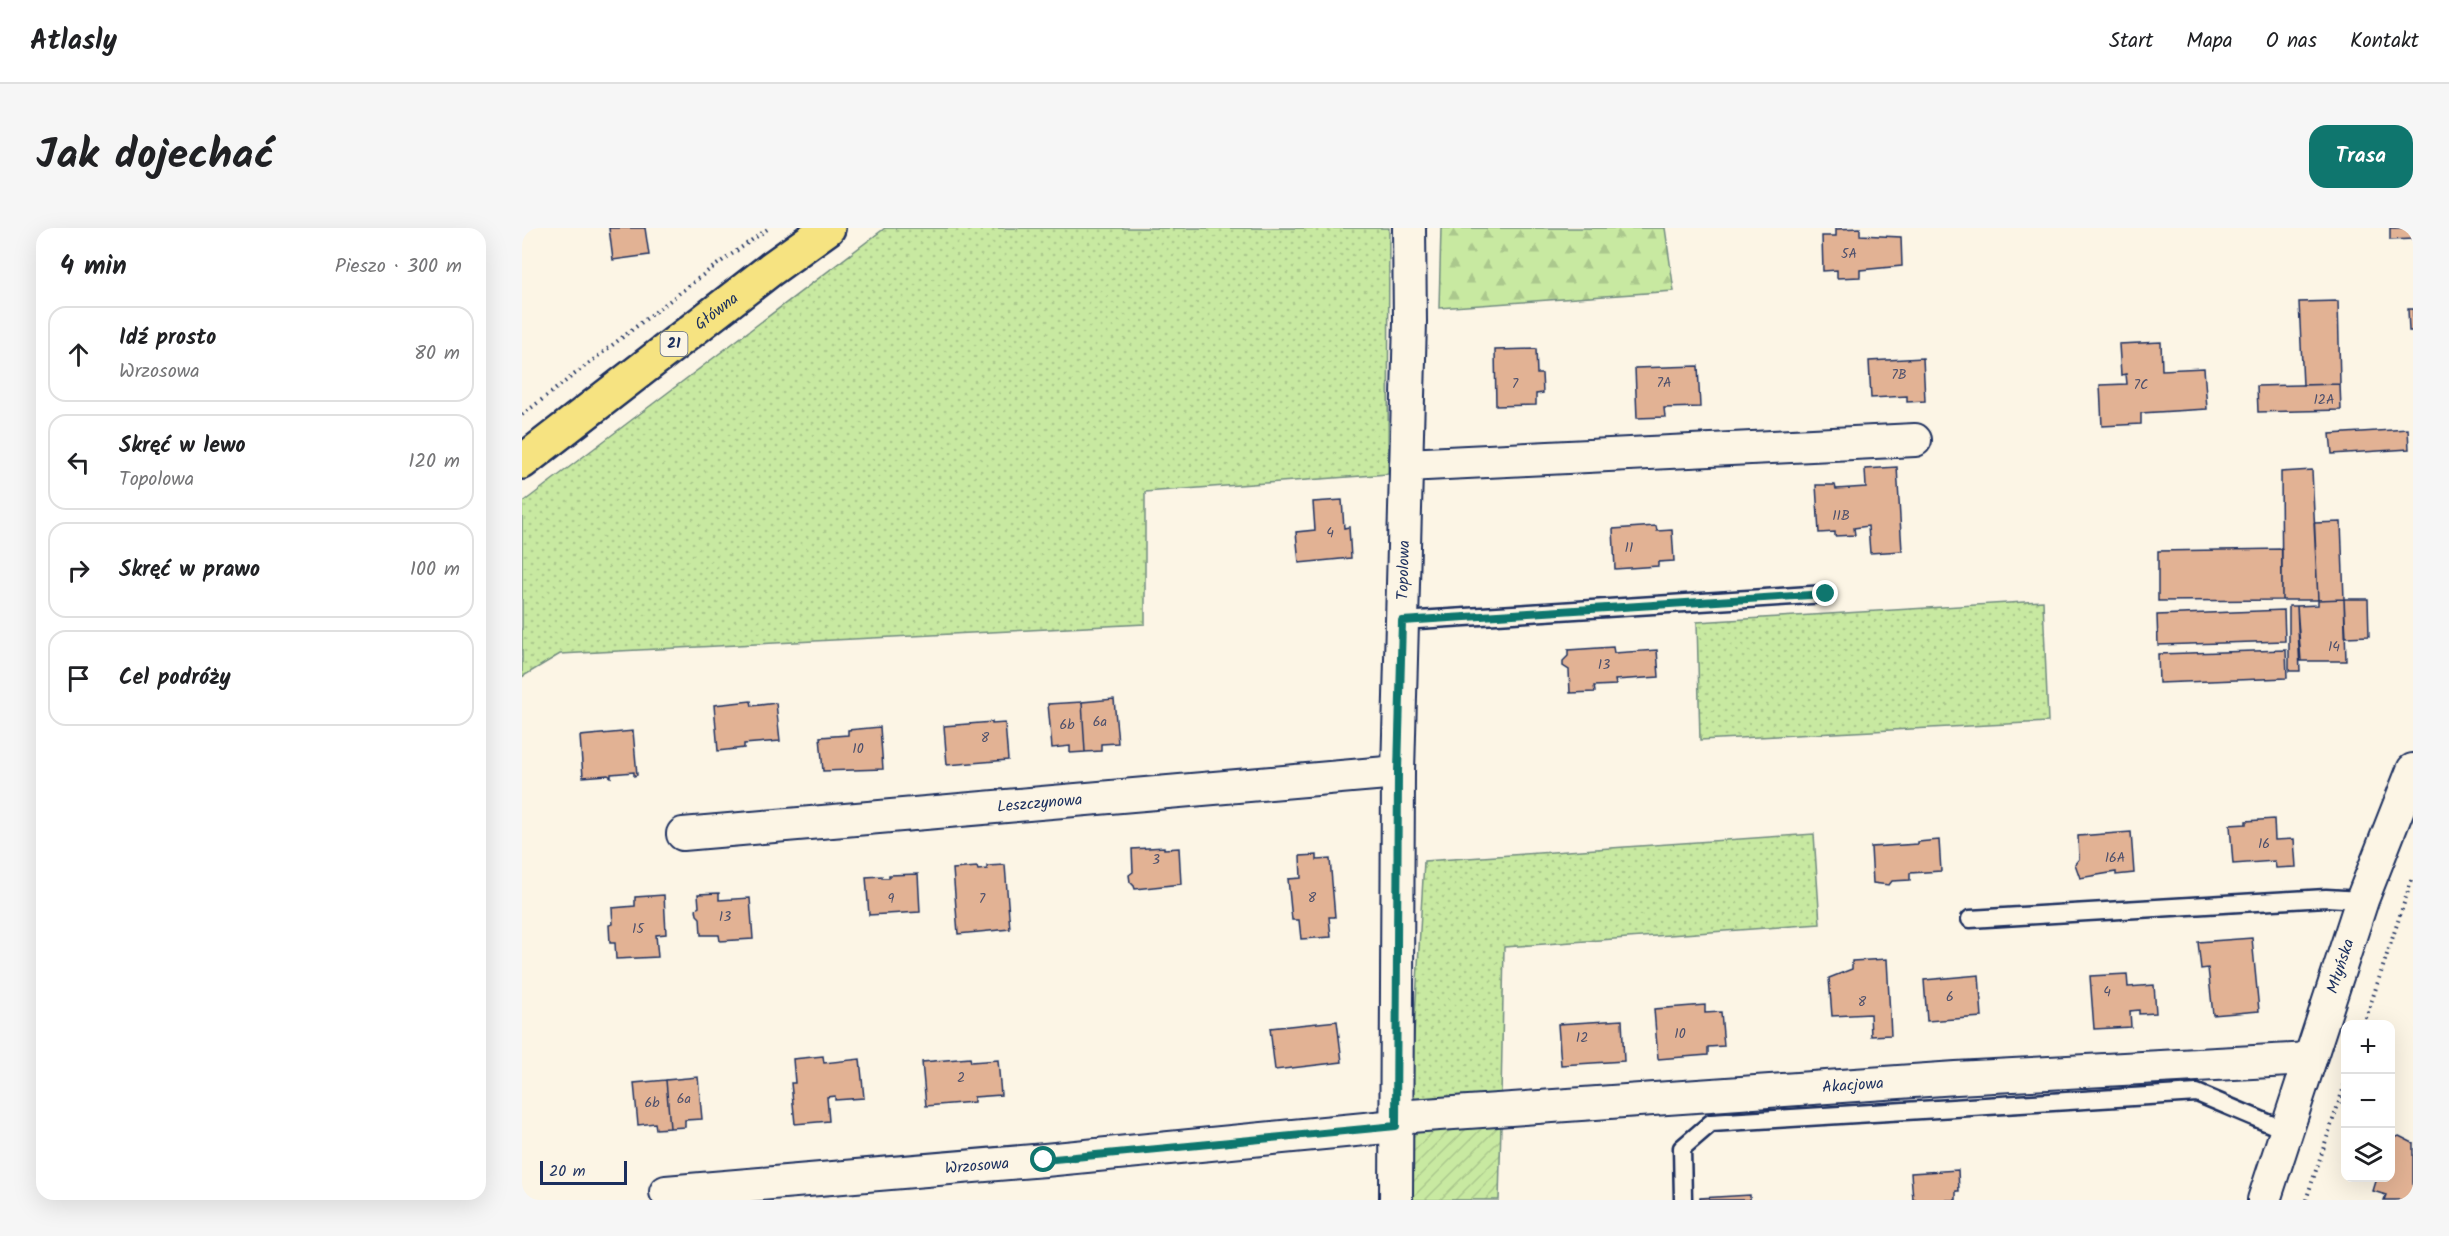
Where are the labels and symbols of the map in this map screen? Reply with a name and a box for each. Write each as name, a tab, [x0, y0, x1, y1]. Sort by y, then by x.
house number: 5A	[1841, 243, 1857, 265]
street label: Główna	[689, 286, 744, 336]
road number: 21	[660, 332, 688, 356]
house number: 7B	[1891, 364, 1907, 386]
house number: 7A	[1657, 372, 1671, 394]
house number: 7	[1512, 373, 1519, 395]
house number: 7C	[2134, 374, 2148, 396]
house number: 12A	[2313, 389, 2335, 411]
house number: 11B	[1832, 505, 1850, 527]
house number: 4	[1326, 522, 1334, 544]
house number: 11	[1625, 537, 1633, 559]
street label: Topolowa	[1390, 540, 1417, 600]
route end	[1812, 580, 1838, 606]
house number: 14	[2328, 636, 2340, 658]
house number: 13	[1598, 654, 1610, 676]
house number: 6a	[1093, 711, 1107, 733]
house number: 6b	[1059, 714, 1075, 736]
house number: 8	[981, 727, 990, 749]
house number: 10	[852, 738, 864, 760]
street label: Leszczynowa	[996, 787, 1083, 819]
house number: 16	[2258, 833, 2270, 855]
house number: 16A	[2105, 847, 2125, 869]
house number: 3	[1152, 849, 1160, 871]
house number: 8	[1308, 887, 1317, 909]
house number: 9	[888, 888, 895, 910]
house number: 7	[979, 888, 986, 910]
house number: 13	[719, 906, 731, 928]
house number: 15	[632, 918, 645, 940]
street label: Młyńska	[2320, 936, 2361, 997]
house number: 4	[2103, 981, 2111, 1003]
house number: 6	[1946, 986, 1954, 1008]
house number: 8	[1858, 991, 1867, 1013]
house number: 10	[1674, 1023, 1686, 1045]
house number: 12	[1576, 1027, 1588, 1049]
house number: 2	[957, 1067, 965, 1089]
street label: Akacjowa	[1821, 1071, 1884, 1100]
house number: 6a	[677, 1088, 691, 1110]
house number: 6b	[644, 1092, 660, 1114]
route start	[1030, 1146, 1056, 1172]
street label: Wrzosowa	[944, 1151, 1010, 1181]
scale bar	[540, 1158, 627, 1186]

